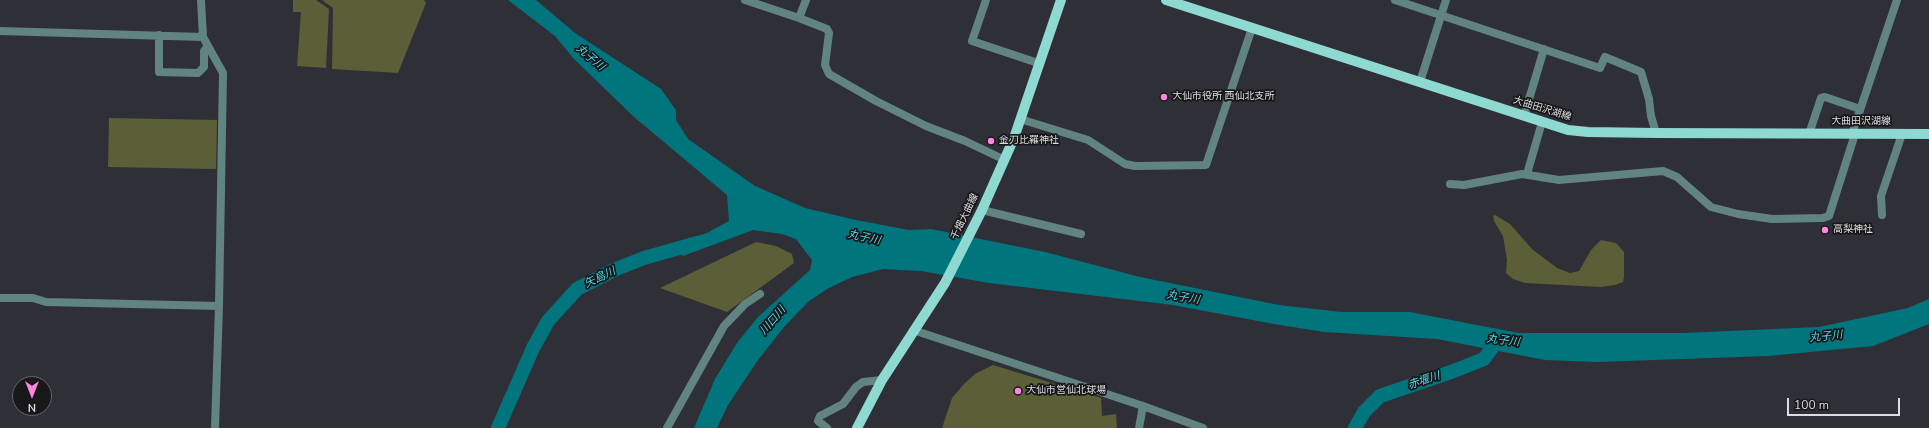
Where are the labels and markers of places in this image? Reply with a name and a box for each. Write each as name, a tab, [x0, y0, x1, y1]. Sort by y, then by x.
place label: 大仙市役所 西仙北支所	[1172, 91, 1275, 103]
marker: 大仙市役所 西仙北支所	[1159, 92, 1169, 102]
place label: 金刀比羅神社	[999, 135, 1059, 147]
marker: 金刀比羅神社	[986, 136, 996, 146]
place label: 高梨神社	[1833, 224, 1873, 236]
marker: 高梨神社	[1820, 225, 1830, 235]
place label: 大仙市営仙北球場	[1026, 385, 1106, 397]
marker: 大仙市営仙北球場	[1013, 386, 1023, 396]

